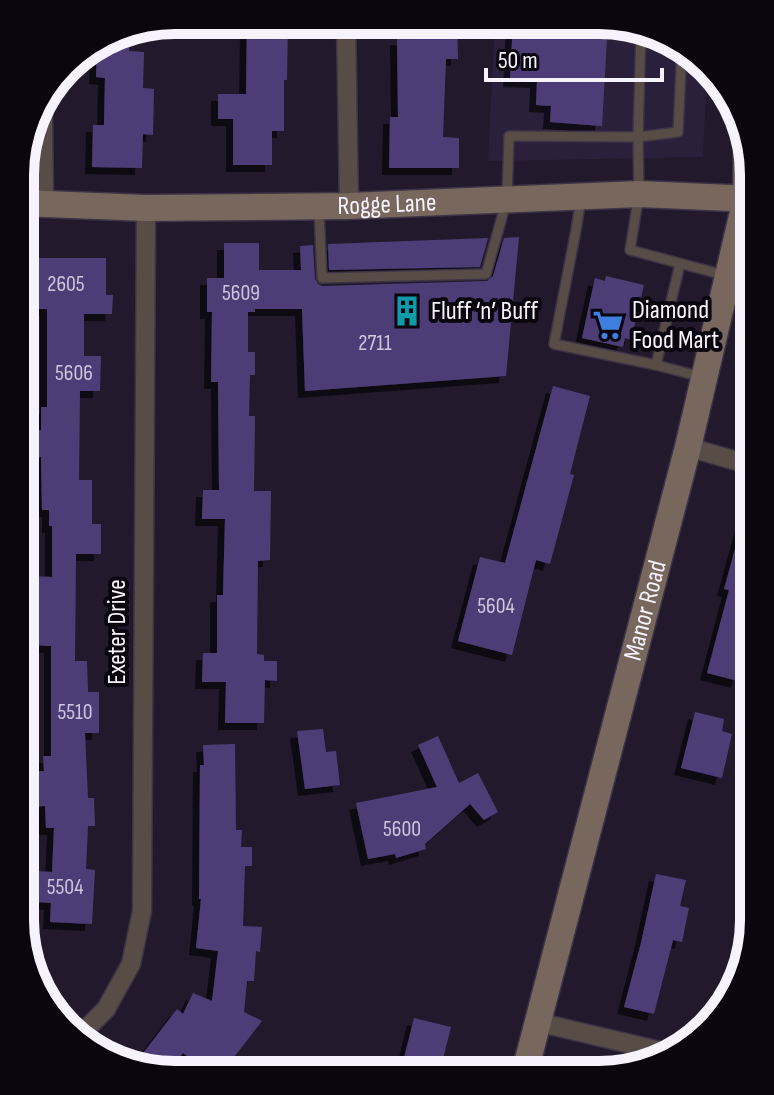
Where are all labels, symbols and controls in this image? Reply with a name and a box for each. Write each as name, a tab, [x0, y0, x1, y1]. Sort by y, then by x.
scale bar	[486, 32, 662, 82]
text: 50 m	[498, 46, 538, 75]
street label: Rogge Lane	[337, 187, 437, 222]
house number: 2605	[47, 271, 85, 298]
house number: 5609	[222, 280, 260, 307]
building icon: Fluff ‘n’ Buff	[390, 294, 424, 328]
place label: Diamond Food Mart	[632, 295, 719, 356]
place label: Fluff ‘n’ Buff	[431, 296, 538, 327]
supermarket icon: Diamond Food Mart	[591, 308, 625, 342]
house number: 2711	[358, 330, 392, 357]
house number: 5606	[55, 360, 93, 387]
street label: Manor Road	[617, 557, 673, 664]
street label: Exeter Drive	[102, 579, 133, 685]
house number: 5604	[477, 593, 515, 620]
house number: 5510	[57, 699, 93, 726]
house number: 5600	[383, 816, 421, 843]
house number: 5504	[47, 874, 83, 901]

